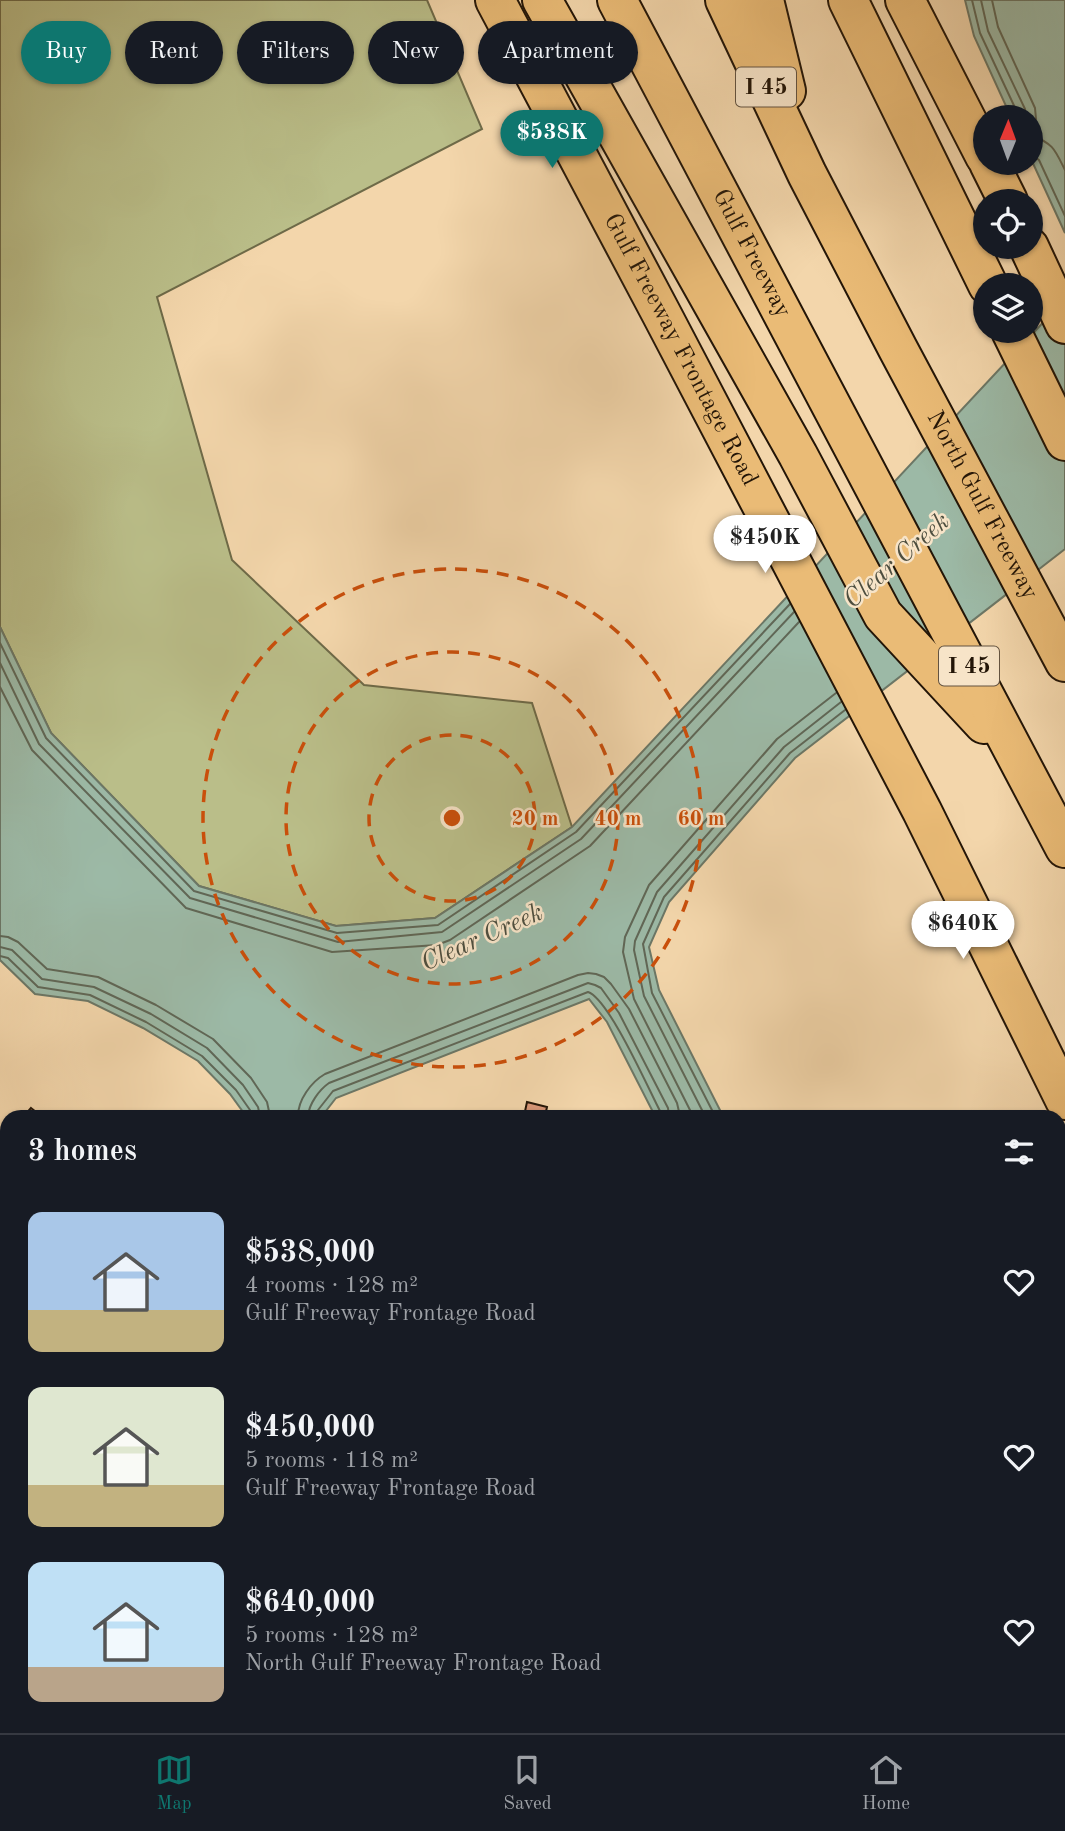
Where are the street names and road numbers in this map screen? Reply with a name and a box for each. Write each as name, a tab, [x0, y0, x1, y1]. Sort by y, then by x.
road number: I 45	[736, 68, 796, 106]
street label: Gulf Freeway	[707, 186, 795, 322]
street label: Gulf Freeway Frontage Road	[599, 210, 761, 490]
street label: North Gulf Freeway	[922, 407, 1042, 604]
road number: I 45	[939, 646, 999, 686]

